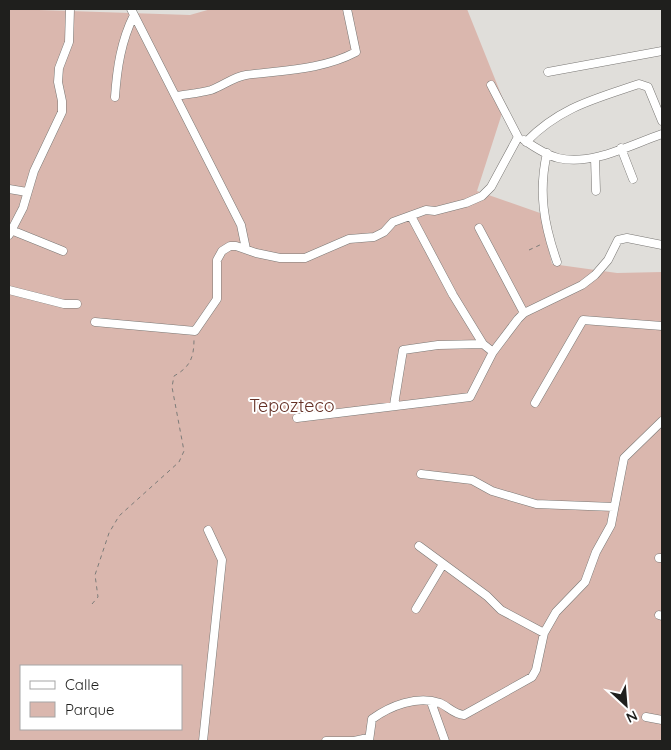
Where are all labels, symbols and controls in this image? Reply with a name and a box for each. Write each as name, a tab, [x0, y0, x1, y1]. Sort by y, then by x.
park label: Tepozteco	[249, 394, 335, 417]
legend	[20, 665, 182, 730]
text: Calle	[65, 675, 99, 694]
north arrow	[601, 680, 651, 730]
text: Parque	[65, 700, 115, 719]
text: N	[623, 706, 640, 727]

